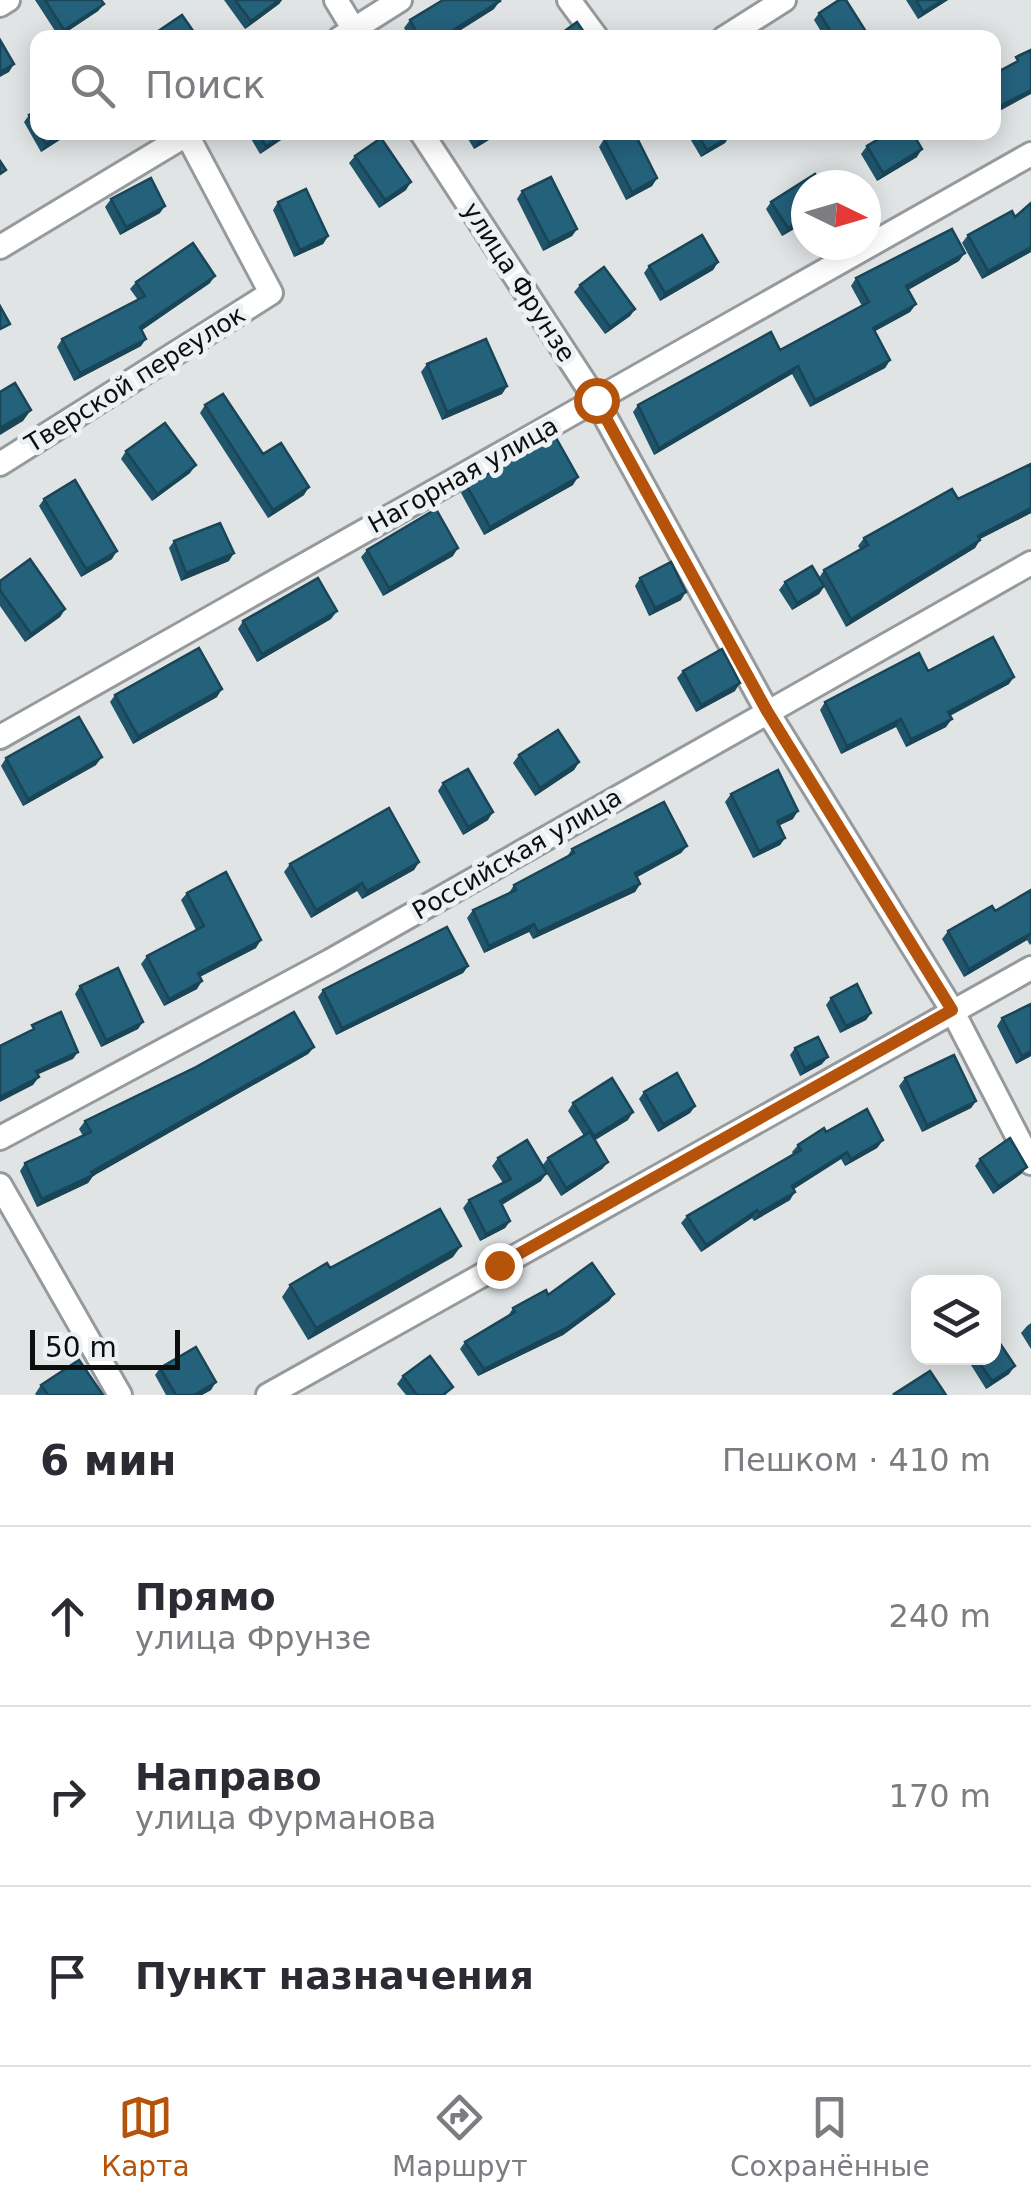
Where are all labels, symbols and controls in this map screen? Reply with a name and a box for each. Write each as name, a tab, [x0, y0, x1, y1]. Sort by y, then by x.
search box	[30, 30, 1001, 140]
icon: search	[65, 58, 120, 113]
text: Поиск	[145, 63, 265, 107]
north arrow	[791, 170, 881, 260]
street label: улица Фрунзе	[457, 197, 581, 367]
street label: Тверской переулок	[19, 299, 250, 459]
route start	[574, 378, 620, 424]
street label: Нагорная улица	[363, 411, 563, 539]
street label: Российская улица	[407, 782, 627, 926]
route end	[477, 1243, 523, 1289]
map controls	[911, 1275, 1001, 1365]
button: layers	[911, 1275, 1001, 1365]
scale bar	[30, 1325, 180, 1370]
text: 50 m	[45, 1331, 117, 1364]
text: 6 мин	[40, 1436, 177, 1485]
text: Пешком · 410 m	[722, 1441, 991, 1479]
text: Прямо	[135, 1575, 276, 1619]
icon: ahead	[40, 1589, 95, 1644]
text: 240 m	[889, 1597, 991, 1635]
text: улица Фрунзе	[135, 1619, 371, 1657]
text: Направо	[135, 1755, 322, 1799]
icon: right	[40, 1769, 95, 1824]
text: 170 m	[889, 1777, 991, 1815]
text: улица Фурманова	[135, 1799, 436, 1837]
icon: arrive	[40, 1949, 95, 2004]
text: Пункт назначения	[135, 1954, 534, 1998]
tab: Карта	[101, 2090, 190, 2183]
tab: Маршрут	[392, 2090, 527, 2183]
tab: Сохранённые	[730, 2090, 930, 2183]

